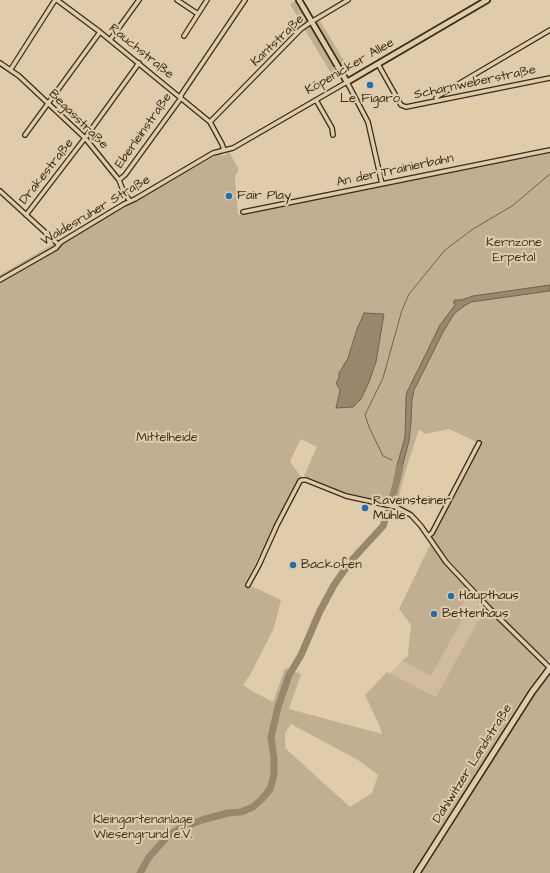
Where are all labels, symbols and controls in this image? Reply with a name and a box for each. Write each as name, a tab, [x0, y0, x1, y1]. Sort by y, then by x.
street label: Kantstraße	[248, 12, 308, 70]
street label: Rauchstraße	[105, 21, 177, 83]
street label: Köpenicker Allee	[303, 35, 397, 99]
street label: Scharnweberstraße	[413, 62, 537, 104]
marker: Le Figaro	[365, 80, 375, 90]
street label: Begasstraße	[45, 87, 111, 153]
street label: Eberleinstraße	[112, 90, 176, 172]
place label: Le Figaro	[340, 91, 400, 107]
street label: Drakestraße	[17, 136, 77, 208]
street label: An der Trainierbahn	[335, 151, 455, 191]
street label: Waldesruher Straße	[39, 172, 153, 250]
place label: Fair Play	[237, 188, 291, 204]
marker: Fair Play	[224, 191, 234, 201]
park label: Kernzone Erpetal	[486, 235, 542, 266]
park label: Mittelheide	[136, 430, 198, 446]
place label: Ravensteiner Mühle	[373, 493, 451, 524]
marker: Ravensteiner Mühle	[360, 503, 370, 513]
place label: Backofen	[301, 557, 362, 573]
marker: Backofen	[288, 560, 298, 570]
place label: Haupthaus	[459, 588, 519, 604]
marker: Haupthaus	[446, 591, 456, 601]
place label: Bettenhaus	[442, 606, 508, 622]
marker: Bettenhaus	[429, 609, 439, 619]
street label: Dahlwitzer Landstraße	[430, 701, 516, 827]
park label: Kleingartenanlage Wiesengrund e.V.	[93, 812, 193, 843]

